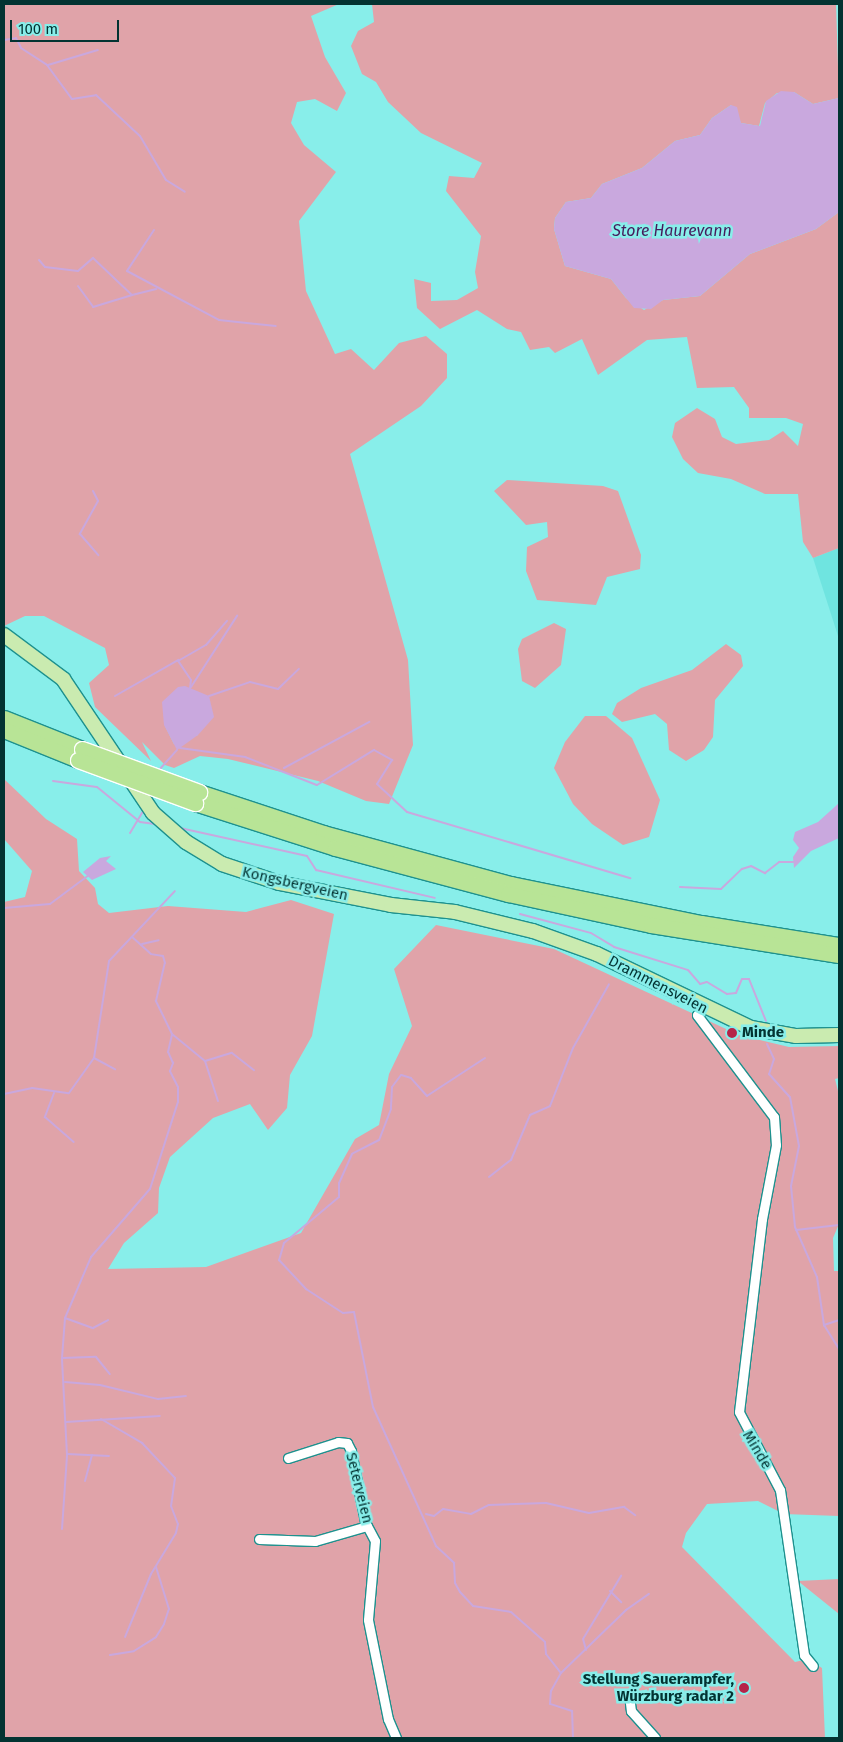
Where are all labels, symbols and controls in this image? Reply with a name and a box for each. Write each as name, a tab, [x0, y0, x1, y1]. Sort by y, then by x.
scale bar	[12, 10, 121, 42]
text: 100 m	[18, 20, 58, 38]
water label: Store Haurevann	[612, 221, 732, 241]
street label: Kongsbergveien	[240, 863, 350, 905]
street label: Drammensveien	[605, 952, 711, 1018]
place label: Minde	[742, 1024, 784, 1042]
marker: Minde	[726, 1027, 738, 1039]
street label: Minde	[739, 1427, 775, 1473]
street label: Seterveien	[342, 1451, 376, 1525]
place label: Stellung Sauerampfer, Würzburg radar 2	[583, 1670, 734, 1705]
marker: Stellung Sauerampfer, Würzburg radar 2	[738, 1682, 750, 1694]

